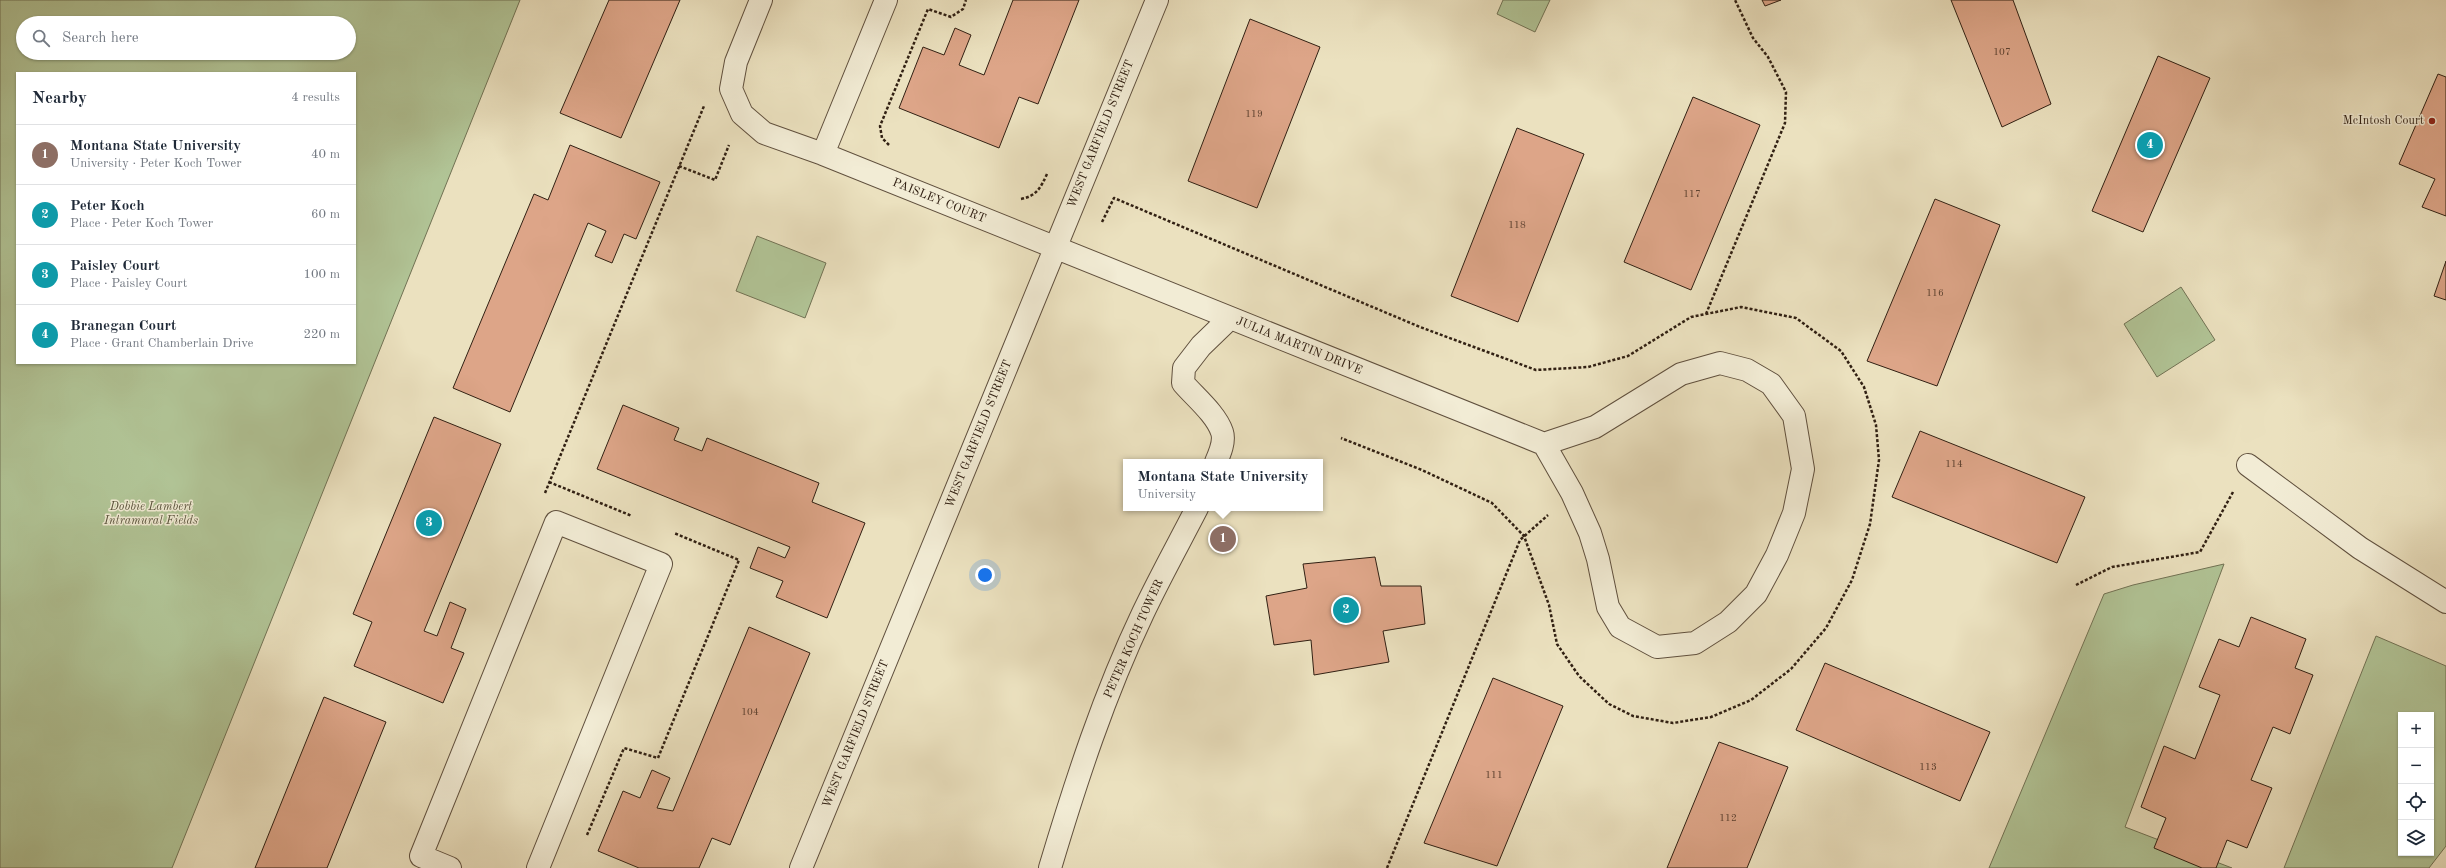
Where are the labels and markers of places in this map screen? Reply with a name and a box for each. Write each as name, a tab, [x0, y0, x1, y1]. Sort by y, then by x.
place label: McIntosh Court	[2343, 115, 2424, 127]
marker: McIntosh Court	[2427, 116, 2437, 126]
pin: 4	[2137, 130, 2163, 160]
pin: 3	[416, 508, 442, 538]
pin: 1	[1210, 524, 1236, 554]
pin: 2	[1333, 595, 1359, 625]

